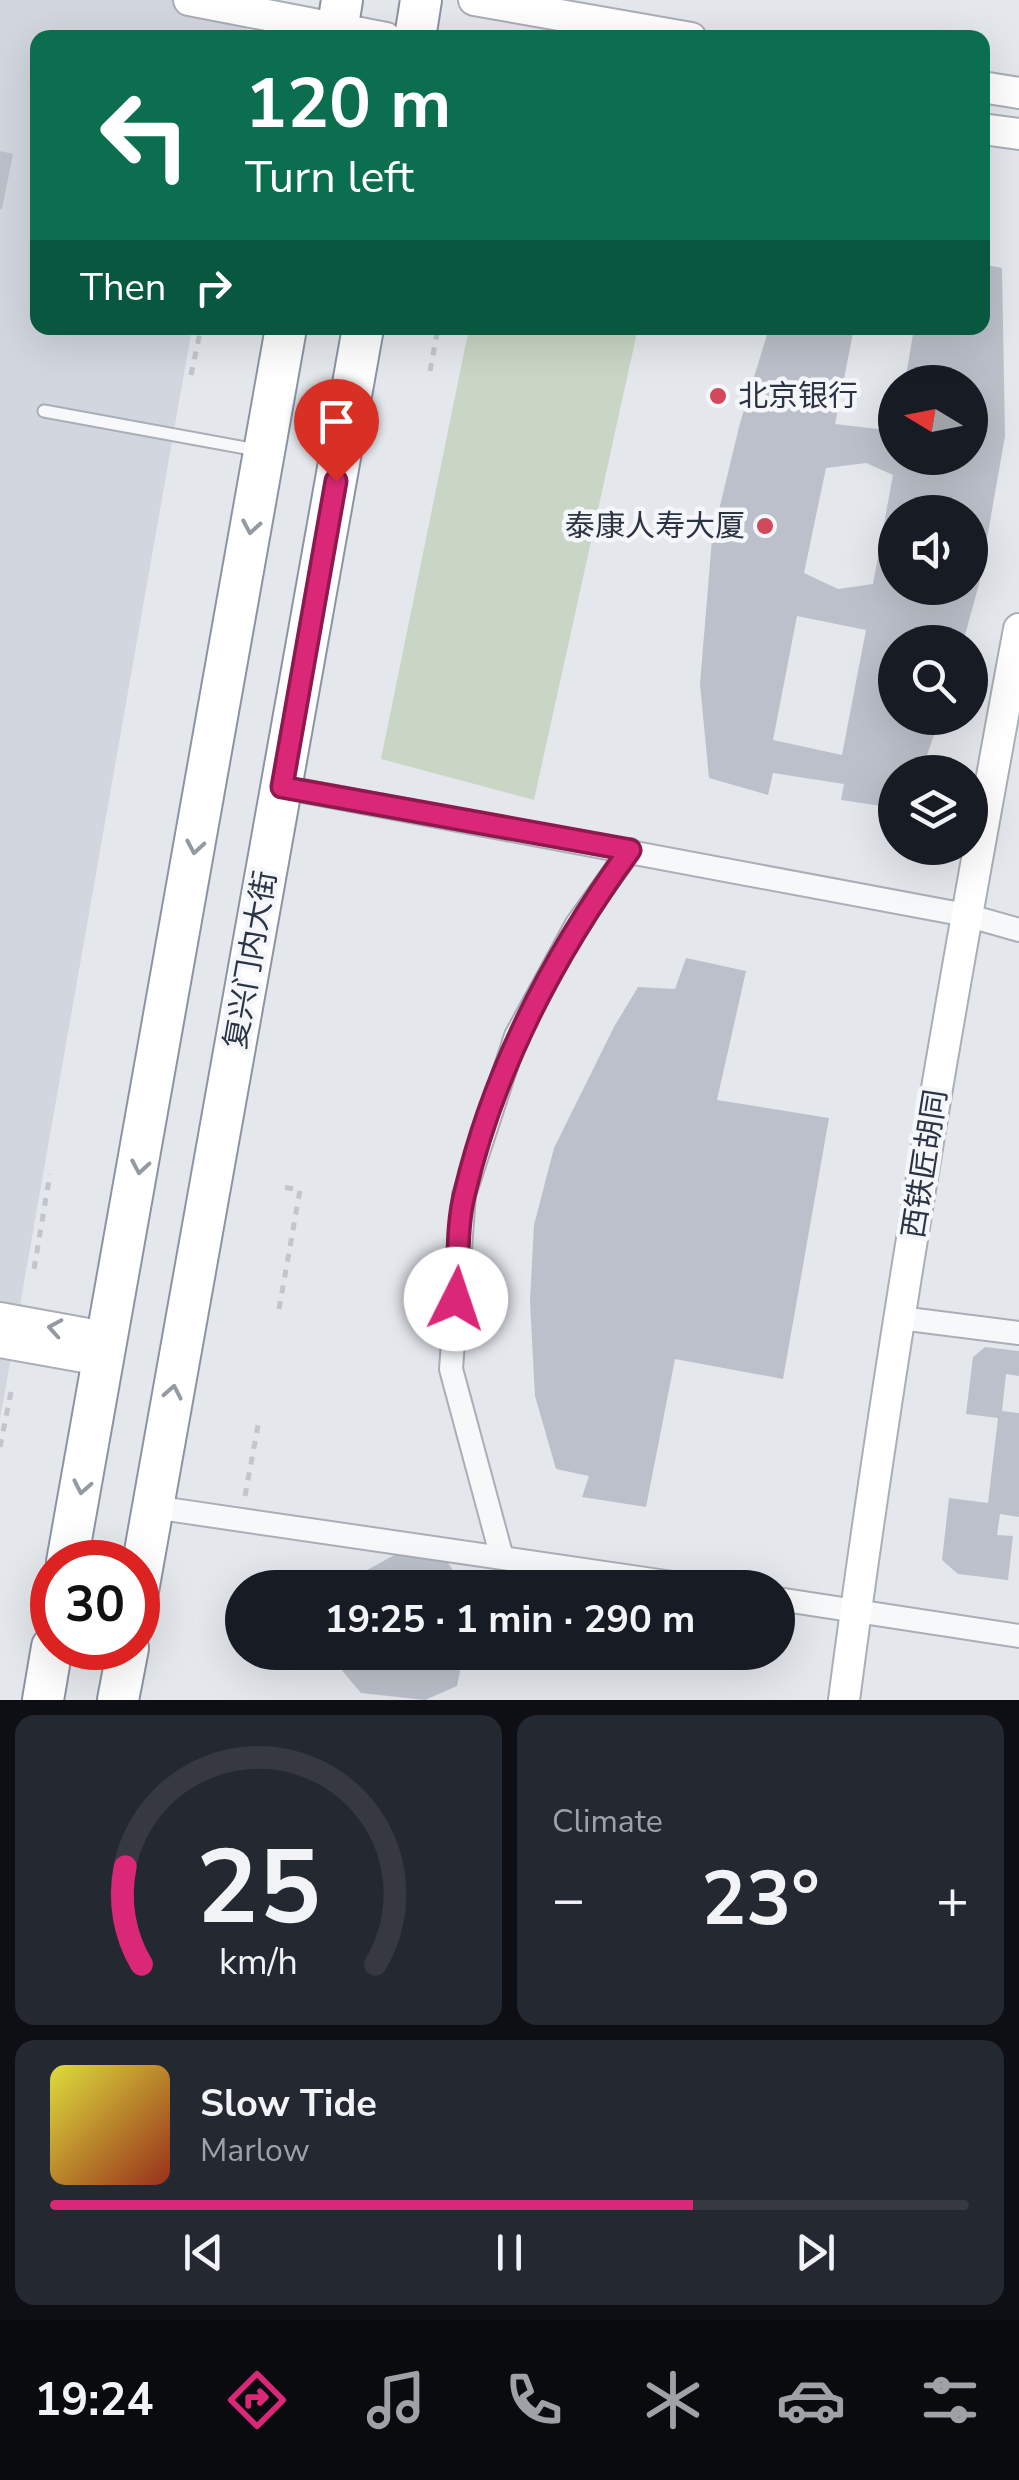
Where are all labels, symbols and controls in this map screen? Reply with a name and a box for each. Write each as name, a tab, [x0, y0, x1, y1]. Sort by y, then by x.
text: 120 m	[245, 56, 451, 152]
icon: left	[80, 70, 210, 200]
text: Turn left	[245, 147, 414, 208]
icon: right	[186, 260, 241, 315]
text: Then	[80, 262, 166, 313]
north arrow	[878, 365, 988, 475]
map controls	[878, 365, 988, 865]
place label: 北京银行	[738, 376, 858, 417]
pin	[294, 379, 379, 482]
marker: 北京银行	[707, 385, 729, 407]
icon: arrive	[309, 394, 364, 449]
button: sound	[878, 495, 988, 605]
place label: 泰康人寿大厦	[565, 506, 745, 547]
marker: 泰康人寿大厦	[754, 515, 776, 537]
one-way arrow	[241, 519, 262, 535]
button: search	[878, 625, 988, 735]
button: layers	[878, 755, 988, 865]
one-way arrow	[185, 839, 206, 855]
street label: 复兴门内大街	[215, 868, 287, 1052]
street label: 西铁匠胡同	[893, 1087, 957, 1241]
one-way arrow	[130, 1159, 151, 1176]
position arrow	[404, 1247, 508, 1351]
one-way arrow	[47, 1318, 63, 1339]
one-way arrow	[162, 1384, 183, 1401]
one-way arrow	[72, 1478, 93, 1495]
speed limit sign: 30	[30, 1540, 160, 1670]
text: 19:25 · 1 min · 290 m	[325, 1594, 695, 1645]
text: Climate	[552, 1800, 663, 1843]
text: 25	[196, 1817, 321, 1959]
text: 23°	[701, 1848, 820, 1950]
text: −	[552, 1862, 585, 1937]
text: +	[936, 1862, 969, 1937]
text: km/h	[219, 1938, 298, 1987]
text: Slow Tide	[200, 2078, 377, 2129]
text: Marlow	[200, 2129, 310, 2172]
icon: previous	[176, 2225, 231, 2280]
icon: pause	[482, 2225, 537, 2280]
icon: next	[788, 2225, 843, 2280]
icon: directions	[222, 2365, 292, 2435]
icon: music	[361, 2365, 431, 2435]
icon: phone	[499, 2365, 569, 2435]
icon: climate	[638, 2365, 708, 2435]
icon: car	[776, 2365, 846, 2435]
icon: filters	[915, 2365, 985, 2435]
text: 19:24	[34, 2370, 153, 2431]

